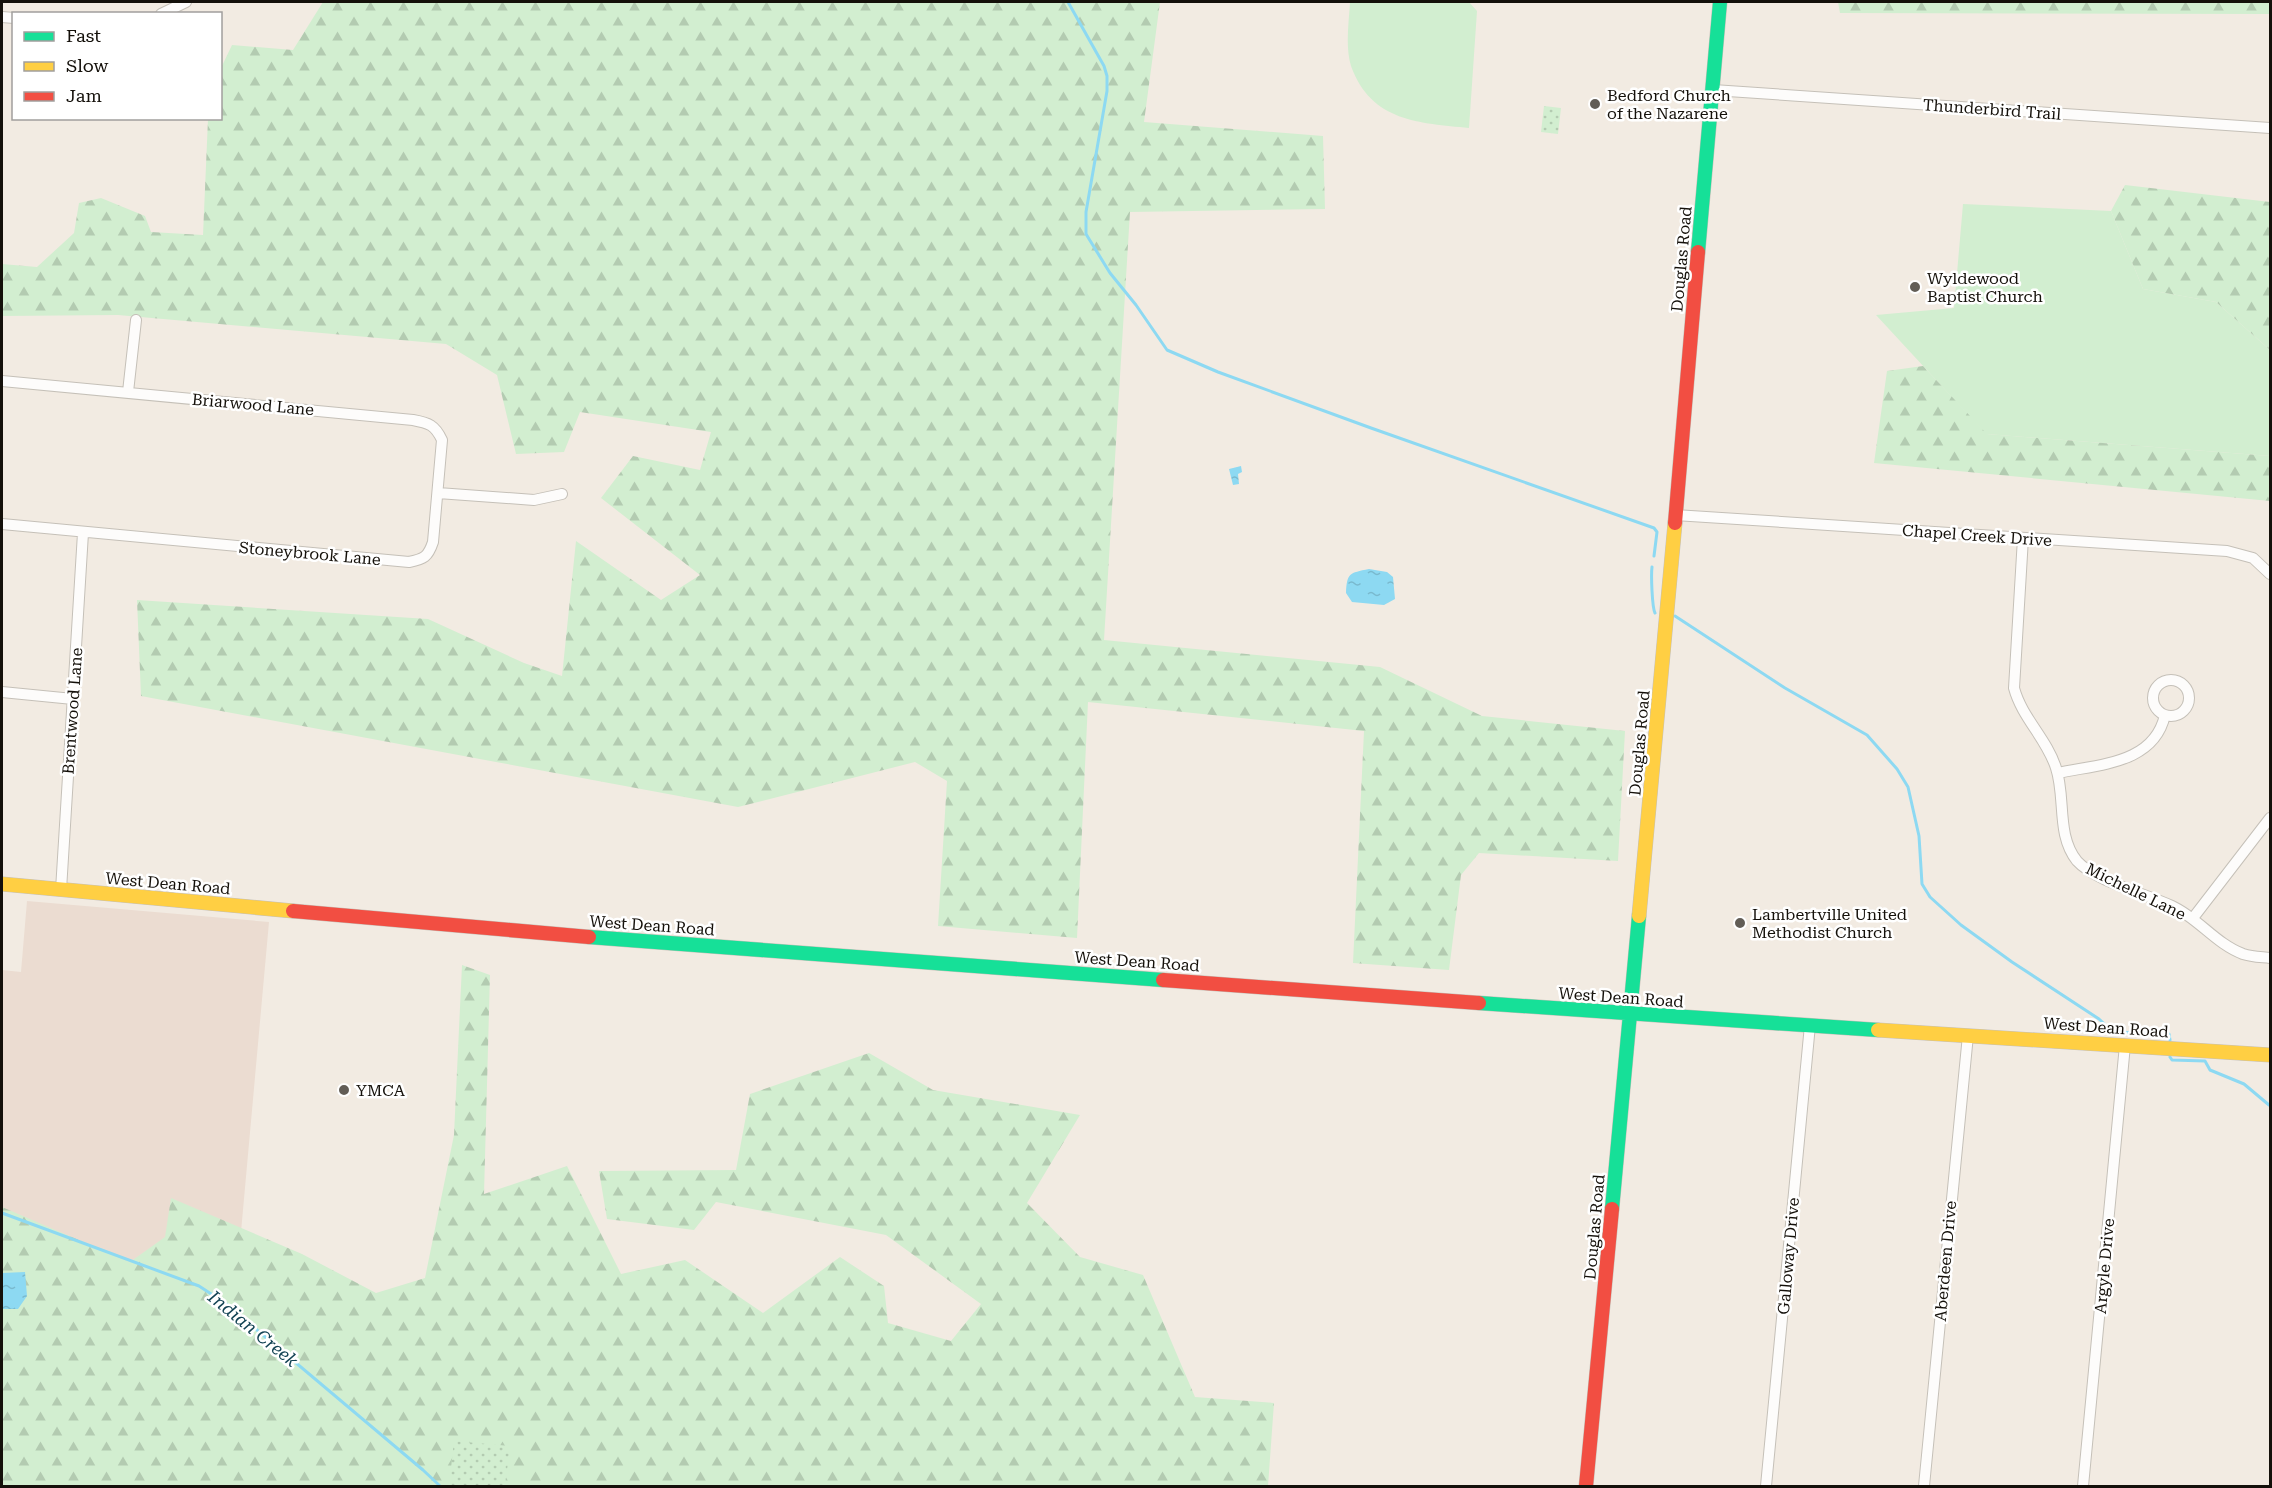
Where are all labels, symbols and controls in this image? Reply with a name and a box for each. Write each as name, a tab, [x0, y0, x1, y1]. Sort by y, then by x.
legend	[12, 12, 222, 120]
text: Fast	[66, 25, 101, 46]
text: Slow	[66, 55, 108, 76]
text: Jam	[66, 85, 102, 106]
place label: Bedford Church of the Nazarene	[1607, 86, 1731, 123]
street label: Thunderbird Trail	[1922, 95, 2062, 124]
marker: Bedford Church of the Nazarene	[1588, 97, 1602, 111]
street label: Douglas Road	[1667, 205, 1696, 313]
place label: Wyldewood Baptist Church	[1927, 269, 2043, 306]
marker: Wyldewood Baptist Church	[1908, 280, 1922, 294]
street label: Briarwood Lane	[191, 390, 315, 419]
street label: Chapel Creek Drive	[1901, 521, 2053, 550]
street label: Stoneybrook Lane	[238, 538, 382, 569]
street label: Brentwood Lane	[59, 647, 86, 775]
street label: Douglas Road	[1625, 689, 1654, 797]
street label: Michelle Lane	[2083, 859, 2189, 924]
street label: West Dean Road	[105, 869, 231, 898]
place label: Lambertville United Methodist Church	[1752, 905, 1907, 942]
street label: West Dean Road	[589, 912, 715, 939]
marker: Lambertville United Methodist Church	[1733, 916, 1747, 930]
street label: West Dean Road	[1074, 948, 1200, 975]
street label: West Dean Road	[1558, 984, 1684, 1011]
street label: West Dean Road	[2043, 1014, 2169, 1041]
place label: YMCA	[356, 1081, 406, 1100]
marker: YMCA	[337, 1083, 351, 1097]
street label: Douglas Road	[1580, 1173, 1609, 1281]
street label: Galloway Drive	[1774, 1197, 1803, 1315]
street label: Aberdeen Drive	[1931, 1200, 1960, 1322]
street label: Argyle Drive	[2091, 1217, 2118, 1315]
water label: Indian Creek	[204, 1286, 302, 1371]

